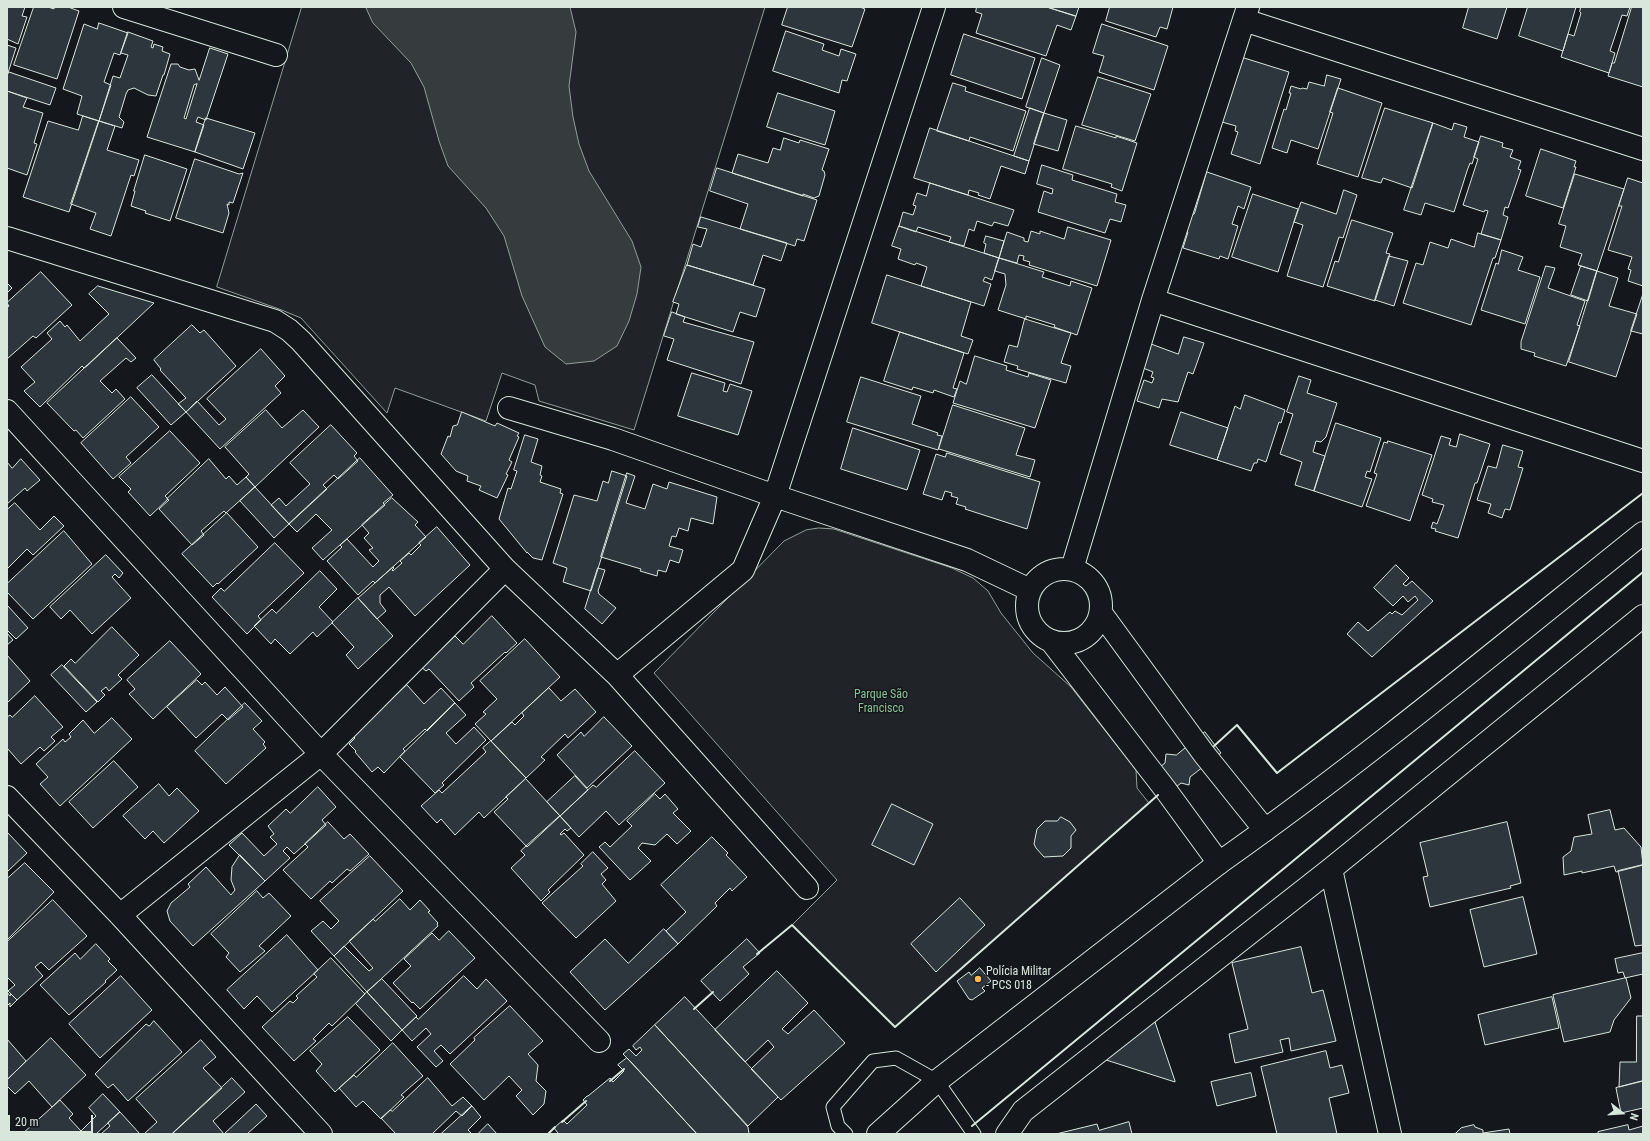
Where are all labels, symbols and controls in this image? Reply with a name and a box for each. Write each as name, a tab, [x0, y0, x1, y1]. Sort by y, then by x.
park label: Parque São Francisco	[854, 688, 908, 716]
place label: Polícia Militar - PCS 018	[986, 965, 1051, 993]
marker: Polícia Militar - PCS 018	[973, 974, 983, 984]
north arrow	[1602, 1093, 1642, 1133]
scale bar	[10, 1107, 95, 1133]
text: N	[1627, 1112, 1641, 1122]
text: 20 m	[15, 1115, 39, 1129]

